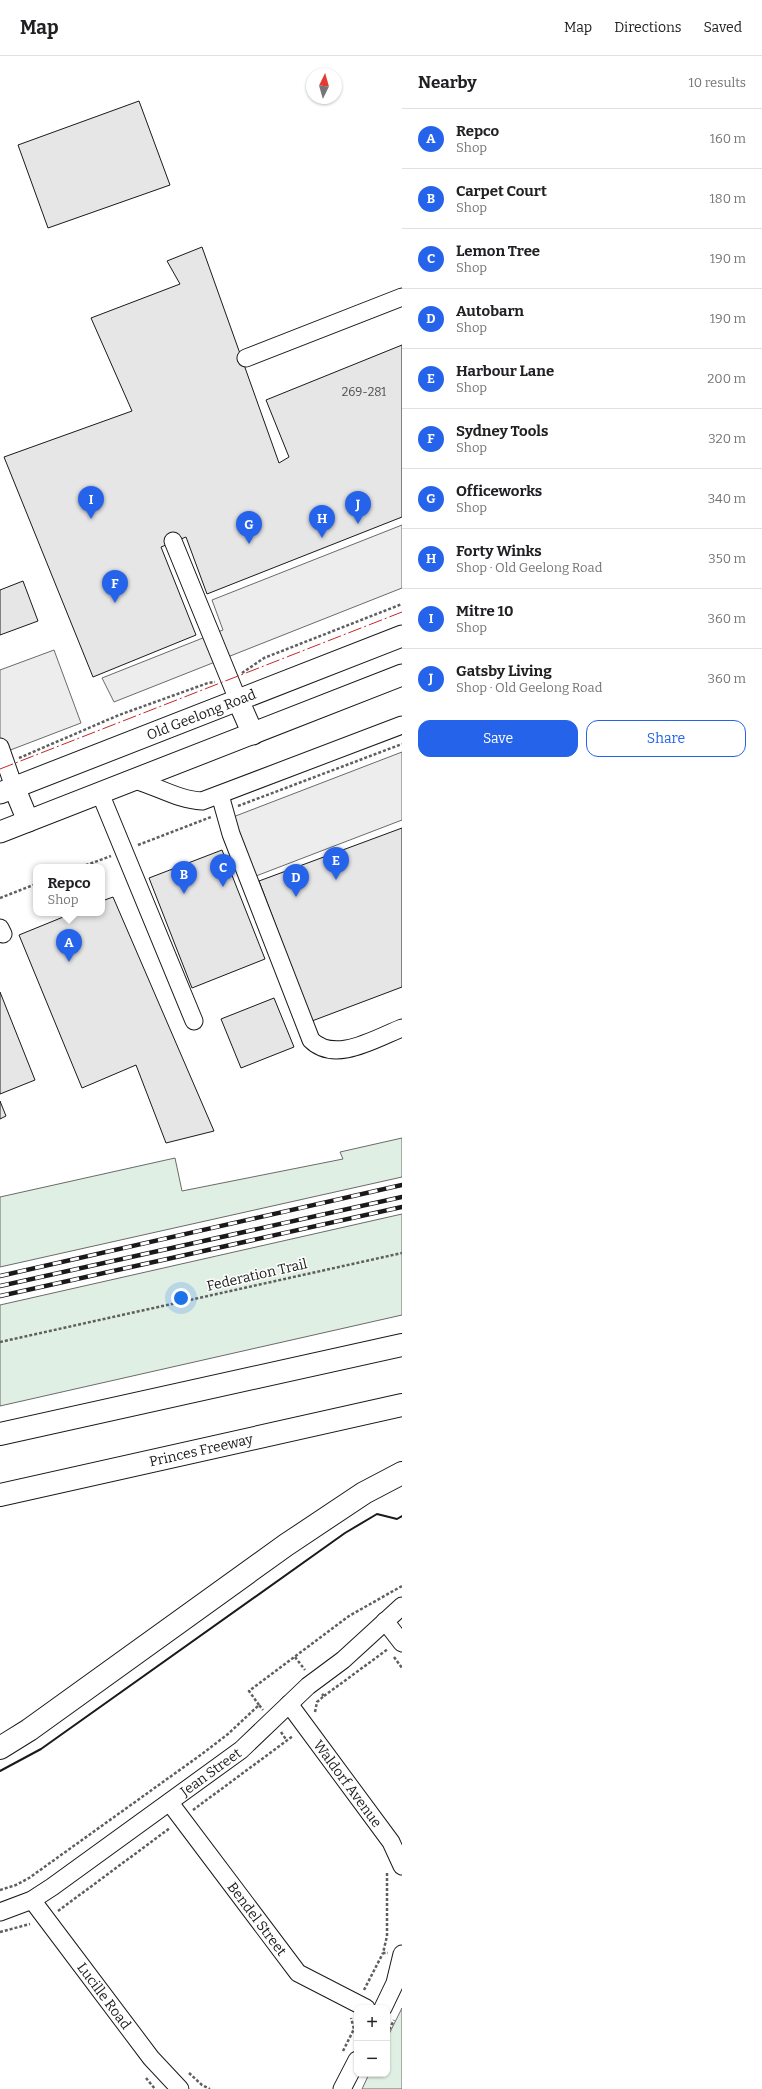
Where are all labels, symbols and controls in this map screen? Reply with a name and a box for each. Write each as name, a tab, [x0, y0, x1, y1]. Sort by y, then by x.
text: Map	[20, 16, 59, 39]
text: Map	[564, 19, 592, 36]
text: Directions	[614, 19, 682, 36]
text: Saved	[704, 19, 742, 36]
north arrow	[306, 68, 342, 104]
text: Nearby	[418, 72, 477, 93]
text: 10 results	[688, 75, 746, 90]
text: Repco	[456, 122, 499, 140]
text: A	[426, 131, 436, 146]
text: 160 m	[710, 131, 746, 146]
text: Shop	[456, 140, 487, 155]
text: Carpet Court	[456, 182, 547, 200]
text: B	[427, 191, 435, 206]
text: 180 m	[710, 191, 746, 206]
text: Shop	[456, 200, 487, 215]
text: Lemon Tree	[456, 242, 540, 260]
text: C	[427, 251, 435, 266]
text: 190 m	[710, 251, 746, 266]
text: Shop	[456, 260, 487, 275]
text: Autobarn	[456, 302, 524, 320]
text: D	[426, 311, 436, 326]
text: 190 m	[710, 311, 746, 326]
text: Shop	[456, 320, 487, 335]
text: Harbour Lane	[456, 362, 554, 380]
text: E	[427, 371, 435, 386]
text: 200 m	[707, 371, 746, 386]
text: Shop	[456, 380, 487, 395]
house number: 269-281	[342, 385, 386, 399]
text: Sydney Tools	[456, 422, 548, 440]
text: F	[427, 431, 435, 446]
text: 320 m	[708, 431, 746, 446]
text: Shop	[456, 440, 487, 455]
text: Officeworks	[456, 482, 542, 500]
pin: I	[78, 486, 104, 519]
pin: J	[345, 491, 371, 524]
text: G	[426, 491, 436, 506]
text: 340 m	[708, 491, 746, 506]
text: Shop	[456, 500, 487, 515]
pin: H	[309, 505, 335, 538]
pin: G	[236, 511, 262, 544]
text: Forty Winks	[456, 542, 542, 560]
text: H	[426, 551, 436, 566]
text: 350 m	[708, 551, 746, 566]
text: Shop · Old Geelong Road	[456, 560, 602, 575]
pin: F	[102, 570, 128, 603]
text: Mitre 10	[456, 602, 514, 620]
text: I	[429, 611, 433, 626]
text: 360 m	[708, 611, 746, 626]
text: Shop	[456, 620, 487, 635]
text: Gatsby Living	[456, 662, 552, 680]
text: J	[429, 671, 433, 686]
text: 360 m	[708, 671, 746, 686]
text: Shop · Old Geelong Road	[456, 680, 602, 695]
street label: Old Geelong Road	[144, 685, 258, 743]
button: Save	[418, 720, 578, 757]
button: Share	[586, 720, 746, 757]
pin: E	[323, 847, 349, 880]
pin: C	[210, 854, 236, 887]
pin: B	[171, 861, 197, 894]
popup	[33, 864, 105, 916]
pin: D	[283, 864, 309, 897]
text: Repco	[47, 874, 91, 892]
text: Shop	[47, 892, 78, 907]
pin: A	[56, 929, 82, 962]
street label: Federation Trail	[205, 1255, 309, 1295]
your location	[171, 1288, 191, 1308]
street label: Princes Freeway	[148, 1430, 255, 1470]
street label: Waldorf Avenue	[310, 1737, 386, 1831]
street label: Jean Street	[176, 1744, 244, 1800]
street label: Bendel Street	[224, 1879, 290, 1959]
street label: Lucille Road	[74, 1959, 135, 2032]
map controls	[354, 2005, 390, 2077]
button: +	[354, 2005, 390, 2041]
button: −	[354, 2041, 390, 2077]

